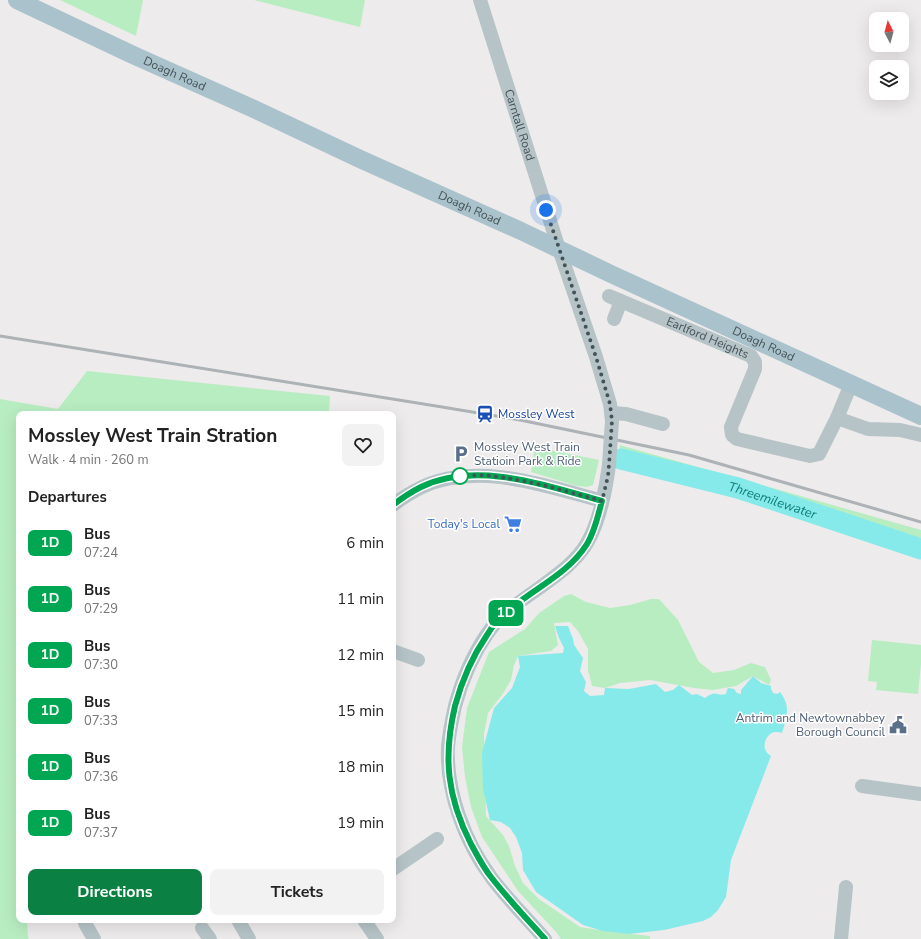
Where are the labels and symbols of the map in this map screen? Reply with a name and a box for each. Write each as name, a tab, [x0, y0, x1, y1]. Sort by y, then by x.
north arrow	[869, 12, 909, 52]
street label: Doagh Road	[141, 53, 208, 95]
street label: Carntall Road	[501, 87, 538, 163]
street label: Doagh Road	[436, 187, 503, 229]
your location	[536, 200, 556, 220]
street label: Earlford Heights	[664, 313, 751, 362]
street label: Doagh Road	[730, 323, 797, 365]
station icon: Mossley West	[475, 404, 495, 424]
place label: Mossley West	[498, 406, 575, 422]
place label: Mossley West Train Statioin Park & Ride	[474, 439, 581, 469]
parking icon: Mossley West Train Statioin Park & Ride	[451, 444, 471, 464]
unlabelled marker	[451, 467, 469, 485]
water label: Threemilewater	[726, 478, 819, 524]
supermarket icon: Today's Local	[503, 514, 523, 534]
place label: Today's Local	[428, 516, 500, 532]
line badge: 1D	[488, 600, 524, 626]
place label: Antrim and Newtownabbey Borough Council	[736, 710, 886, 740]
public building icon: Antrim and Newtownabbey Borough Council	[888, 715, 908, 735]

